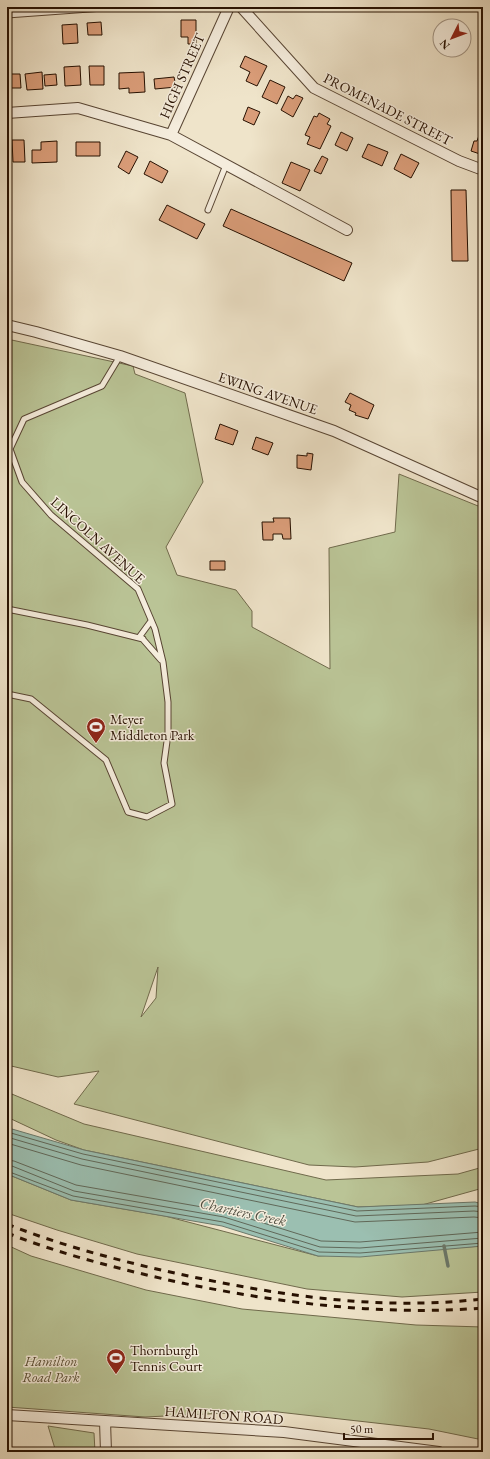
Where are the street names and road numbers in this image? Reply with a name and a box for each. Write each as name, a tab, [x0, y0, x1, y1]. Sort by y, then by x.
street label: HIGH STREET	[155, 30, 209, 121]
street label: PROMENADE STREET	[321, 69, 456, 150]
street label: EWING AVENUE	[216, 368, 320, 418]
street label: LINCOLN AVENUE	[47, 493, 149, 587]
street label: HAMILTON ROAD	[164, 1402, 284, 1428]

